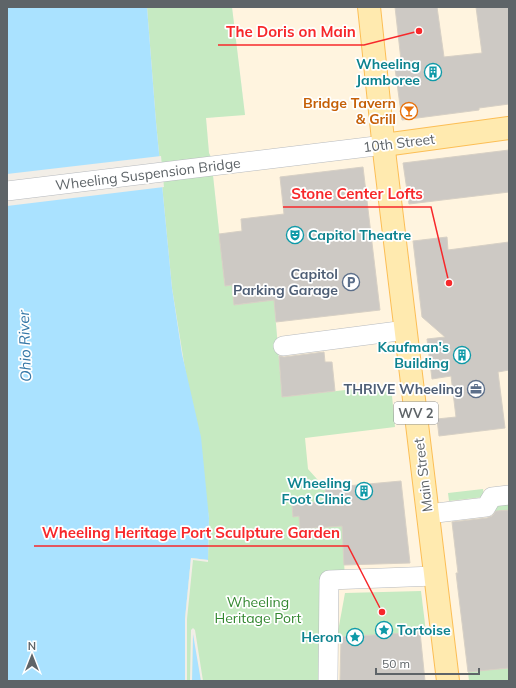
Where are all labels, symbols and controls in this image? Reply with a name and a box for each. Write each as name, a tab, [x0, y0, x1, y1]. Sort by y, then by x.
callout: The Doris on Main	[218, 18, 364, 45]
text: The Doris on Main	[226, 22, 356, 41]
place label: Wheeling Jamboree	[356, 55, 420, 89]
building icon: Wheeling Jamboree	[423, 62, 443, 82]
place label: Bridge Tavern & Grill	[303, 94, 396, 128]
bar icon: Bridge Tavern & Grill	[399, 101, 419, 121]
street label: 10th Street	[362, 130, 436, 156]
street label: Wheeling Suspension Bridge	[54, 154, 242, 194]
callout: Stone Center Lofts	[283, 180, 431, 207]
text: Stone Center Lofts	[291, 184, 423, 203]
theatre icon: Capitol Theatre	[285, 225, 305, 245]
place label: Capitol Theatre	[308, 226, 412, 244]
place label: Capitol Parking Garage	[233, 265, 338, 299]
parking icon: Capitol Parking Garage	[341, 272, 361, 292]
water label: Ohio River	[14, 309, 35, 382]
place label: Kaufman's Building	[377, 338, 449, 372]
building icon: Kaufman's Building	[452, 345, 472, 365]
office icon: THRIVE Wheeling	[466, 379, 486, 399]
place label: THRIVE Wheeling	[343, 380, 463, 398]
road number: WV 2	[394, 402, 438, 424]
street label: Main Street	[410, 437, 436, 513]
place label: Wheeling Foot Clinic	[282, 474, 351, 508]
building icon: Wheeling Foot Clinic	[354, 481, 374, 501]
callout: Wheeling Heritage Port Sculpture Garden	[34, 519, 348, 546]
text: Wheeling Heritage Port Sculpture Garden	[42, 523, 340, 542]
park label: Wheeling Heritage Port	[215, 593, 302, 627]
place icon: Tortoise	[374, 620, 394, 640]
place label: Tortoise	[397, 621, 451, 639]
place icon: Heron	[345, 627, 365, 647]
place label: Heron	[301, 628, 342, 646]
north arrow	[12, 636, 52, 676]
text: N	[28, 639, 36, 653]
scale bar	[376, 650, 479, 676]
text: 50 m	[382, 656, 410, 671]

